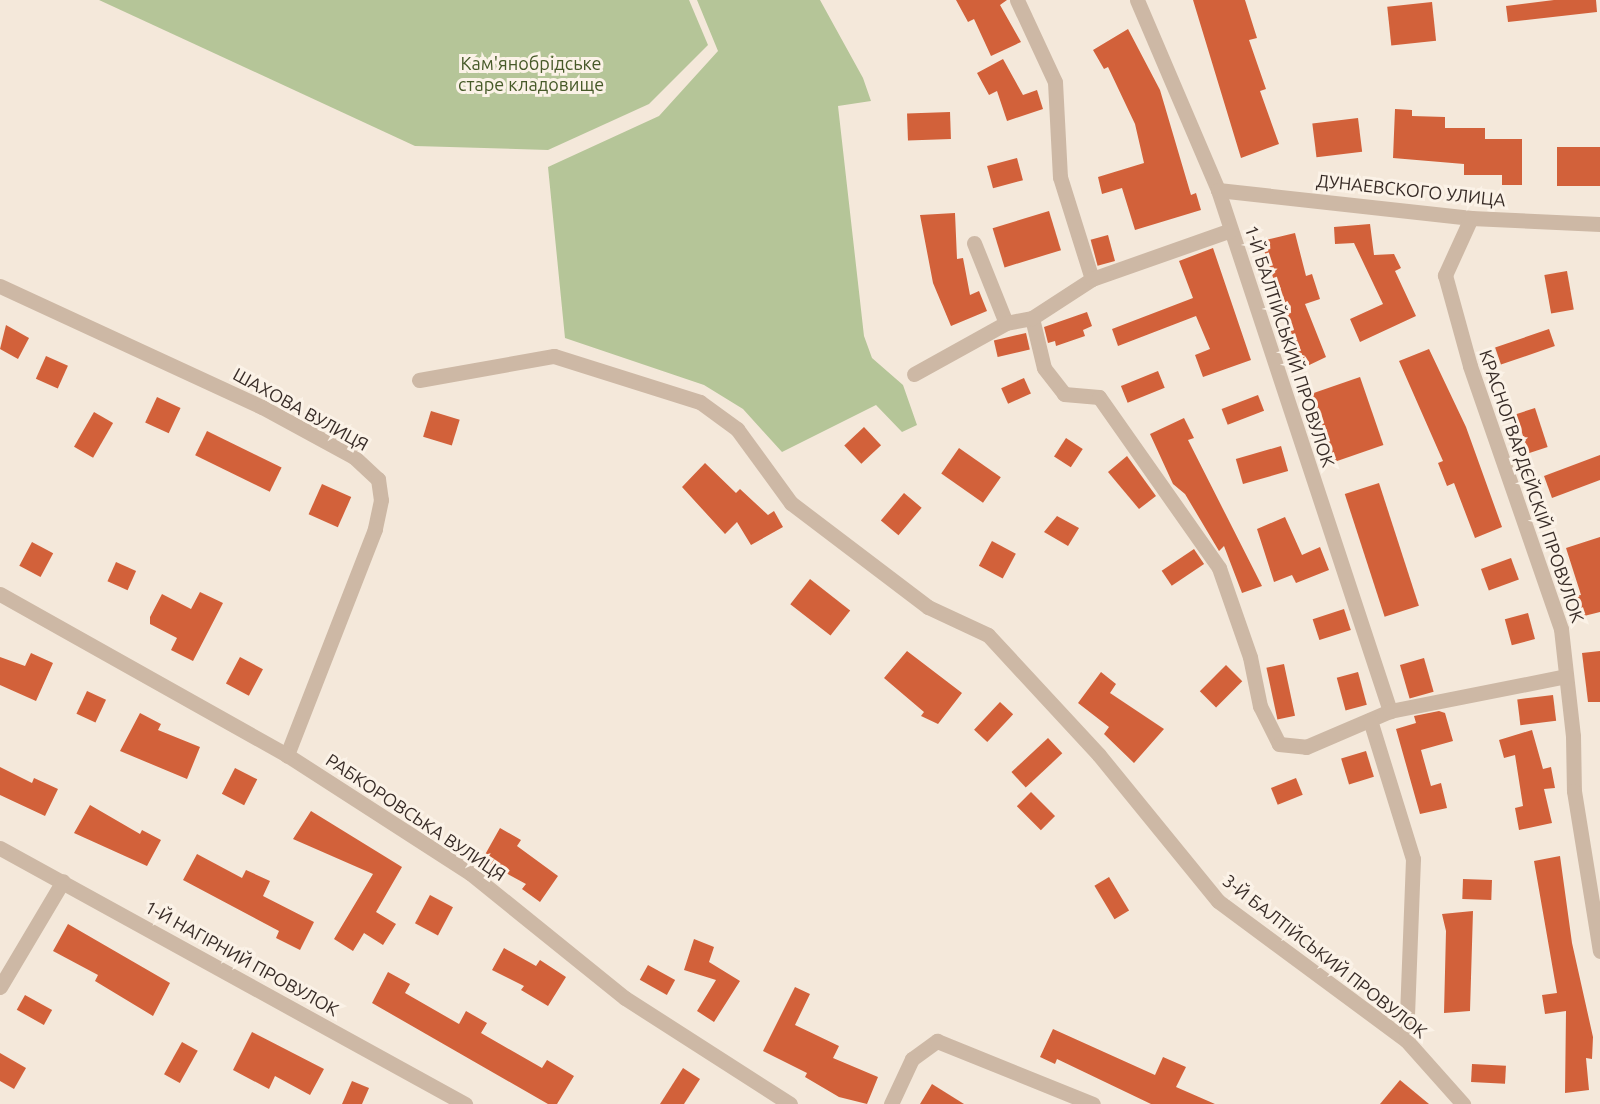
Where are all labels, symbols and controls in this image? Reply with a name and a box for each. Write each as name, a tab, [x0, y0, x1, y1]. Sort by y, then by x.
park label: Кам'янобрідське старе кладовище	[458, 53, 604, 96]
street label: ДУНАЕВСКОГО УЛИЦА	[1315, 169, 1507, 211]
street label: 1-Й БАЛТІЙСЬКИЙ ПРОВУЛОК	[1241, 222, 1339, 470]
street label: КРАСНОГВАРДЄЙСКІЙ ПРОВУЛОК	[1475, 347, 1589, 625]
street label: ШАХОВА ВУЛИЦЯ	[230, 363, 372, 455]
street label: РАБКОРОВСЬКА ВУЛИЦЯ	[322, 749, 510, 885]
street label: 3-Й БАЛТІЙСЬКИЙ ПРОВУЛОК	[1219, 870, 1431, 1042]
street label: 1-Й НАГІРНИЙ ПРОВУЛОК	[141, 896, 343, 1020]

